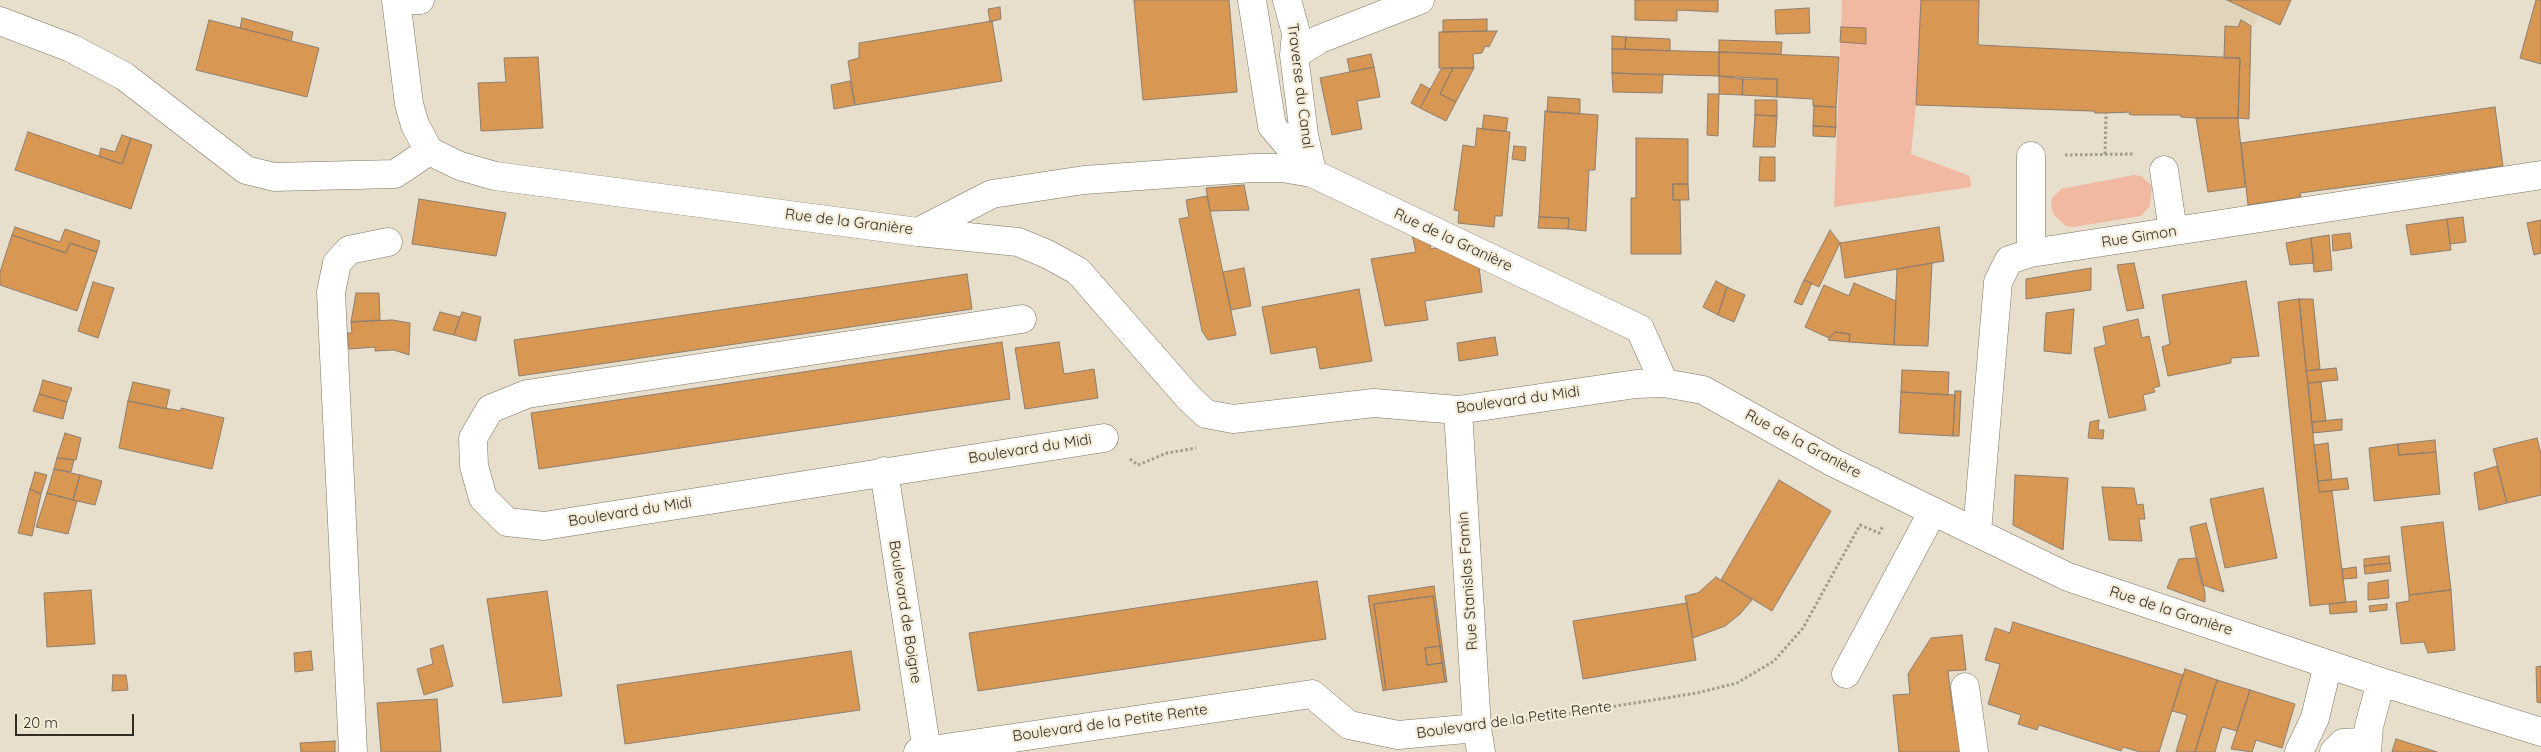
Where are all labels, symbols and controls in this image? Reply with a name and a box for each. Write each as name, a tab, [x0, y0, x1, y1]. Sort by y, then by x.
street label: Traverse du Canal	[1283, 22, 1317, 150]
street label: Rue de la Granière	[784, 205, 914, 239]
street label: Rue de la Granière	[1391, 205, 1515, 275]
street label: Rue Gimon	[2100, 222, 2178, 252]
street label: Boulevard du Midi	[1455, 382, 1581, 418]
street label: Rue de la Granière	[1742, 406, 1864, 482]
street label: Boulevard du Midi	[967, 430, 1093, 468]
street label: Boulevard du Midi	[567, 493, 693, 531]
street label: Rue Stanislas Famin	[1454, 511, 1482, 651]
street label: Boulevard de Boigne	[885, 539, 925, 685]
street label: Rue de la Granière	[2107, 583, 2235, 639]
street label: Boulevard de la Petite Rente	[1415, 697, 1613, 743]
street label: Boulevard de la Petite Rente	[1011, 700, 1209, 746]
scale bar	[18, 704, 136, 736]
text: 20 m	[23, 713, 58, 732]

